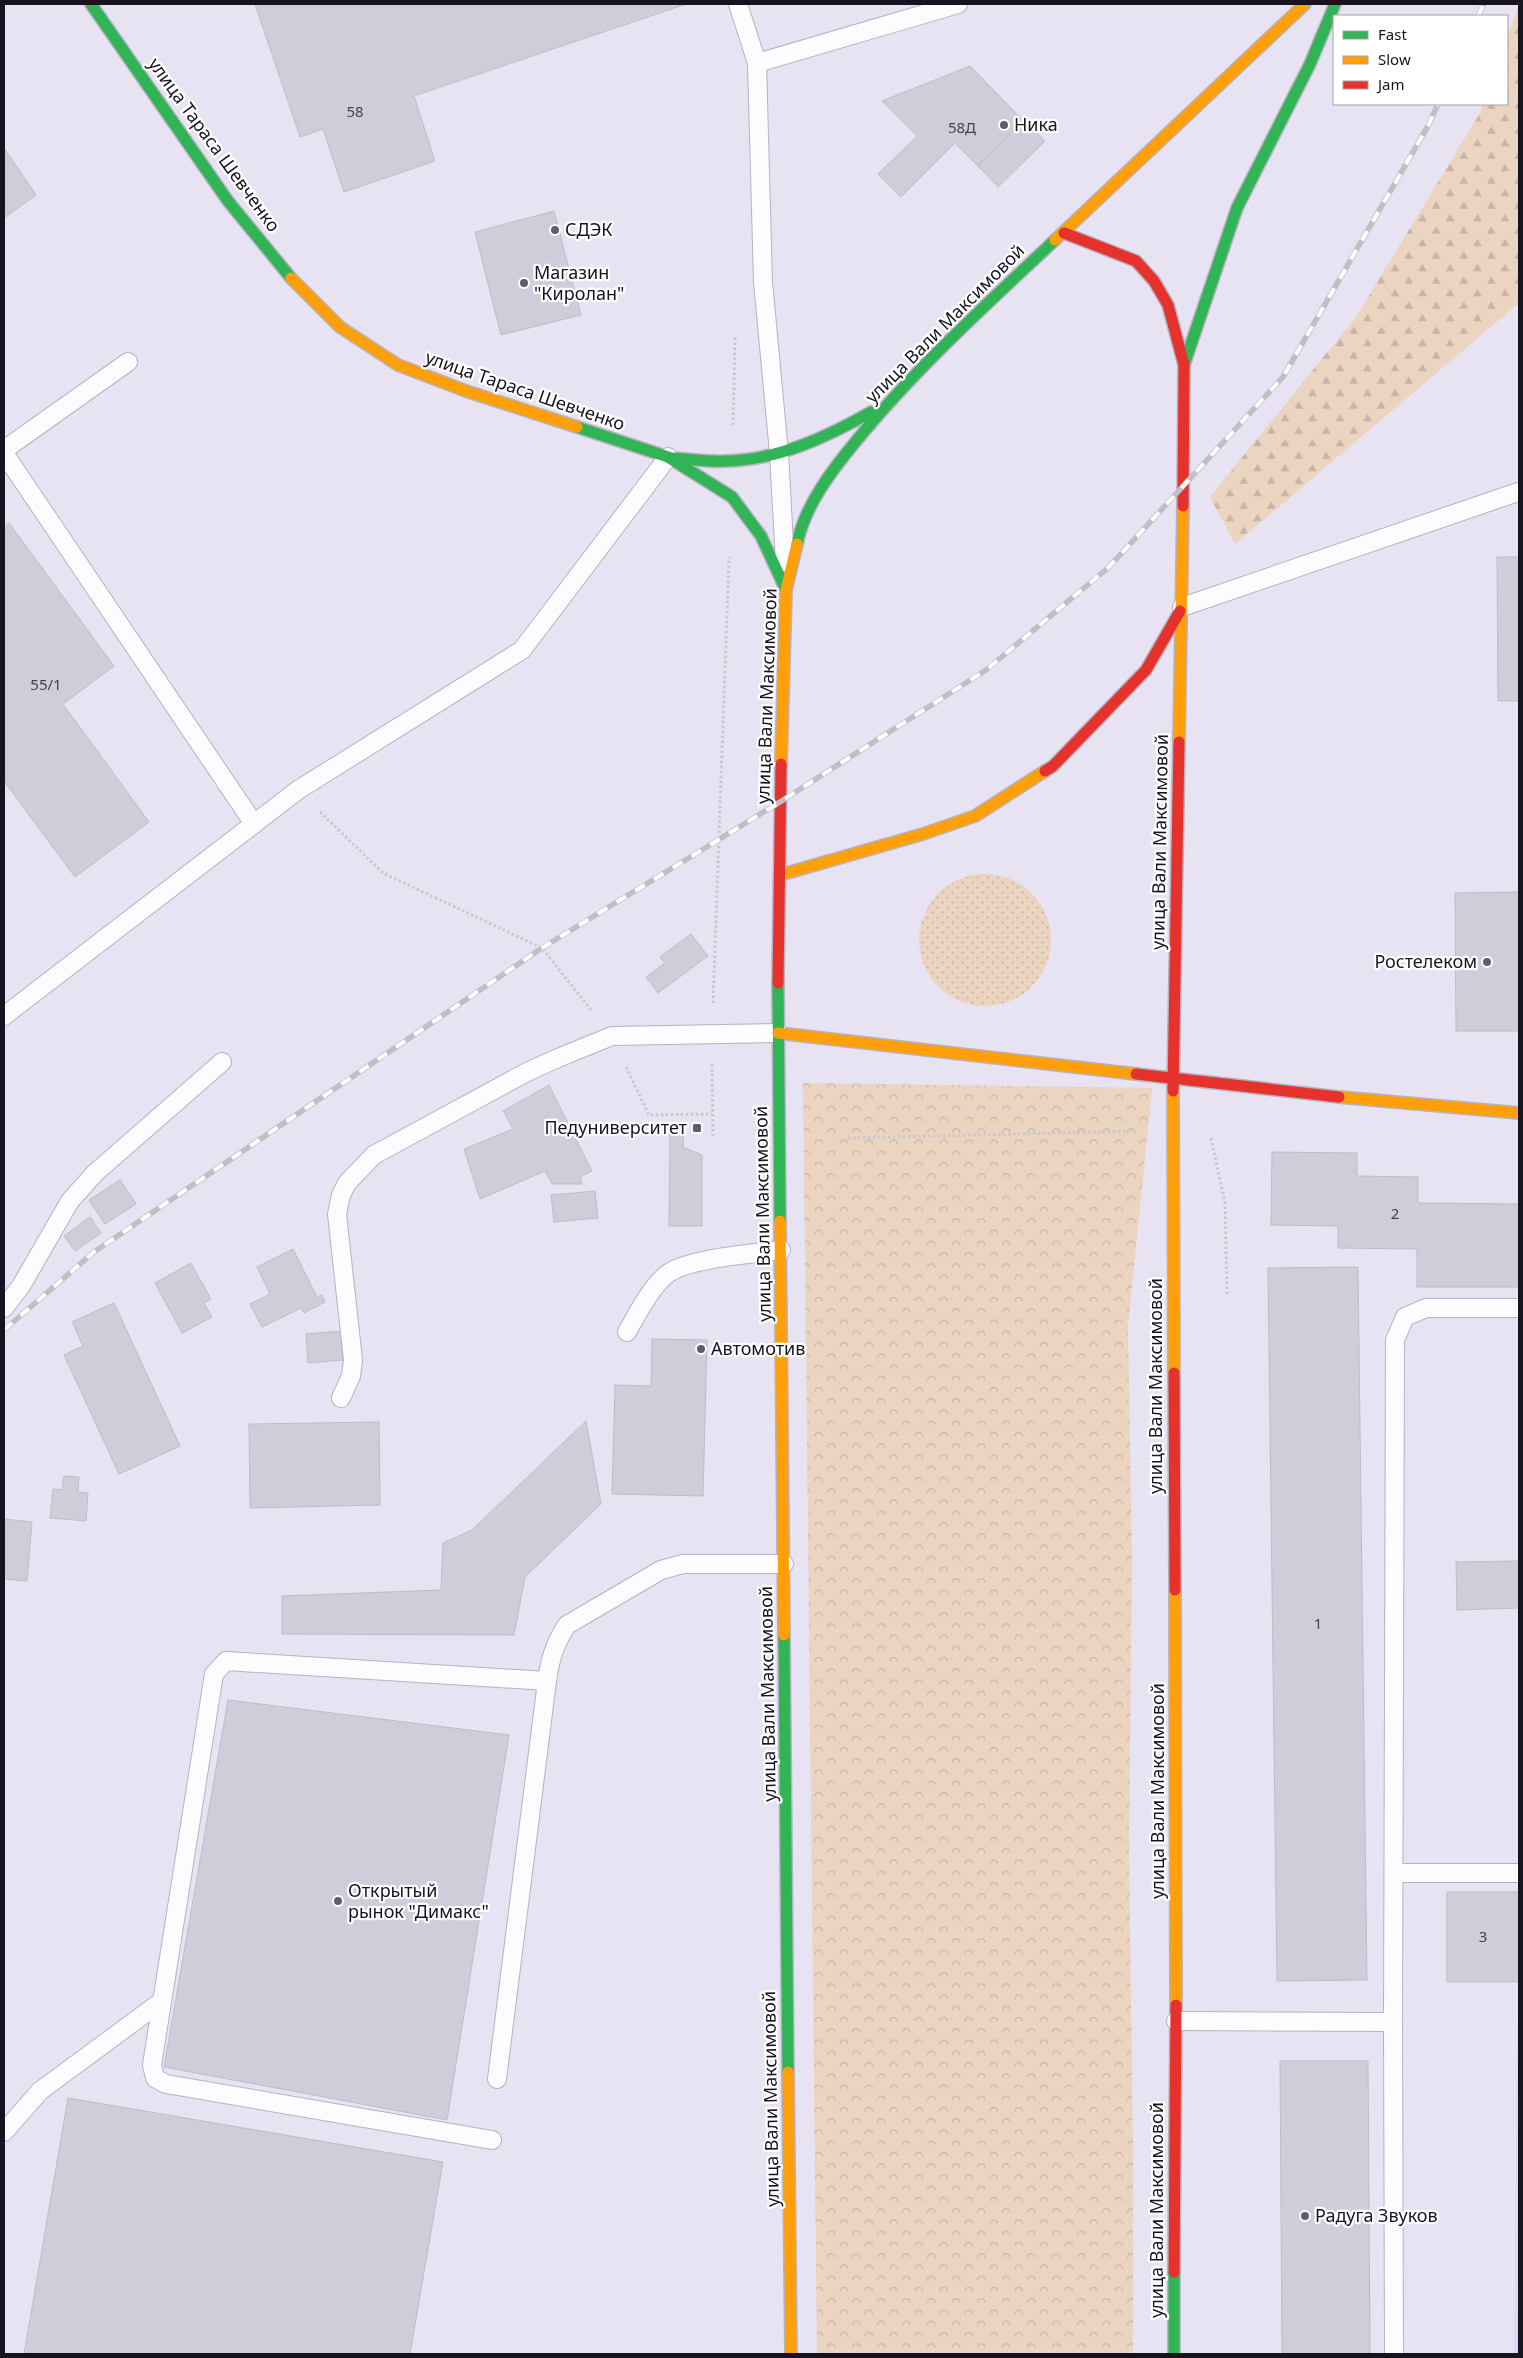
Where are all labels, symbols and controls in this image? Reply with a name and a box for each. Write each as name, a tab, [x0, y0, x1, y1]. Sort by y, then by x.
legend	[1333, 15, 1508, 105]
text: Fast	[1378, 24, 1407, 44]
text: Slow	[1378, 49, 1411, 69]
street label: улица Тараса Шевченко	[143, 53, 286, 236]
text: Jam	[1376, 74, 1405, 94]
house number: 58	[346, 101, 364, 121]
place label: Ника	[1014, 112, 1058, 136]
house number: 58Д	[948, 117, 976, 137]
marker: Ника	[998, 119, 1010, 131]
place label: СДЭК	[565, 217, 613, 241]
marker: СДЭК	[549, 224, 561, 236]
street label: улица Вали Максимовой	[859, 238, 1029, 408]
place label: Магазин "Киролан"	[534, 260, 624, 305]
marker: Магазин "Киролан"	[518, 277, 530, 289]
street label: улица Тараса Шевченко	[422, 345, 628, 436]
street label: улица Вали Максимовой	[750, 588, 782, 804]
house number: 55/1	[30, 674, 62, 694]
street label: улица Вали Максимовой	[1145, 734, 1173, 950]
place label: Ростелеком	[1374, 949, 1477, 973]
marker: Ростелеком	[1481, 956, 1493, 968]
street label: улица Вали Максимовой	[748, 1106, 776, 1322]
place label: Педуниверситет	[544, 1115, 688, 1139]
marker: Педуниверситет	[691, 1122, 703, 1134]
house number: 2	[1391, 1203, 1399, 1223]
street label: улица Вали Максимовой	[1143, 1278, 1167, 1494]
place label: Автомотив	[711, 1336, 805, 1360]
marker: Автомотив	[695, 1343, 707, 1355]
street label: улица Вали Максимовой	[753, 1586, 781, 1802]
house number: 1	[1314, 1613, 1322, 1633]
street label: улица Вали Максимовой	[1145, 1683, 1169, 1899]
place label: Открытый рынок "Димакс"	[348, 1878, 489, 1923]
marker: Открытый рынок "Димакс"	[332, 1895, 344, 1907]
house number: 3	[1479, 1926, 1487, 1946]
street label: улица Вали Максимовой	[756, 1991, 784, 2207]
street label: улица Вали Максимовой	[1144, 2102, 1168, 2318]
place label: Радуга Звуков	[1315, 2203, 1438, 2227]
marker: Радуга Звуков	[1299, 2210, 1311, 2222]

